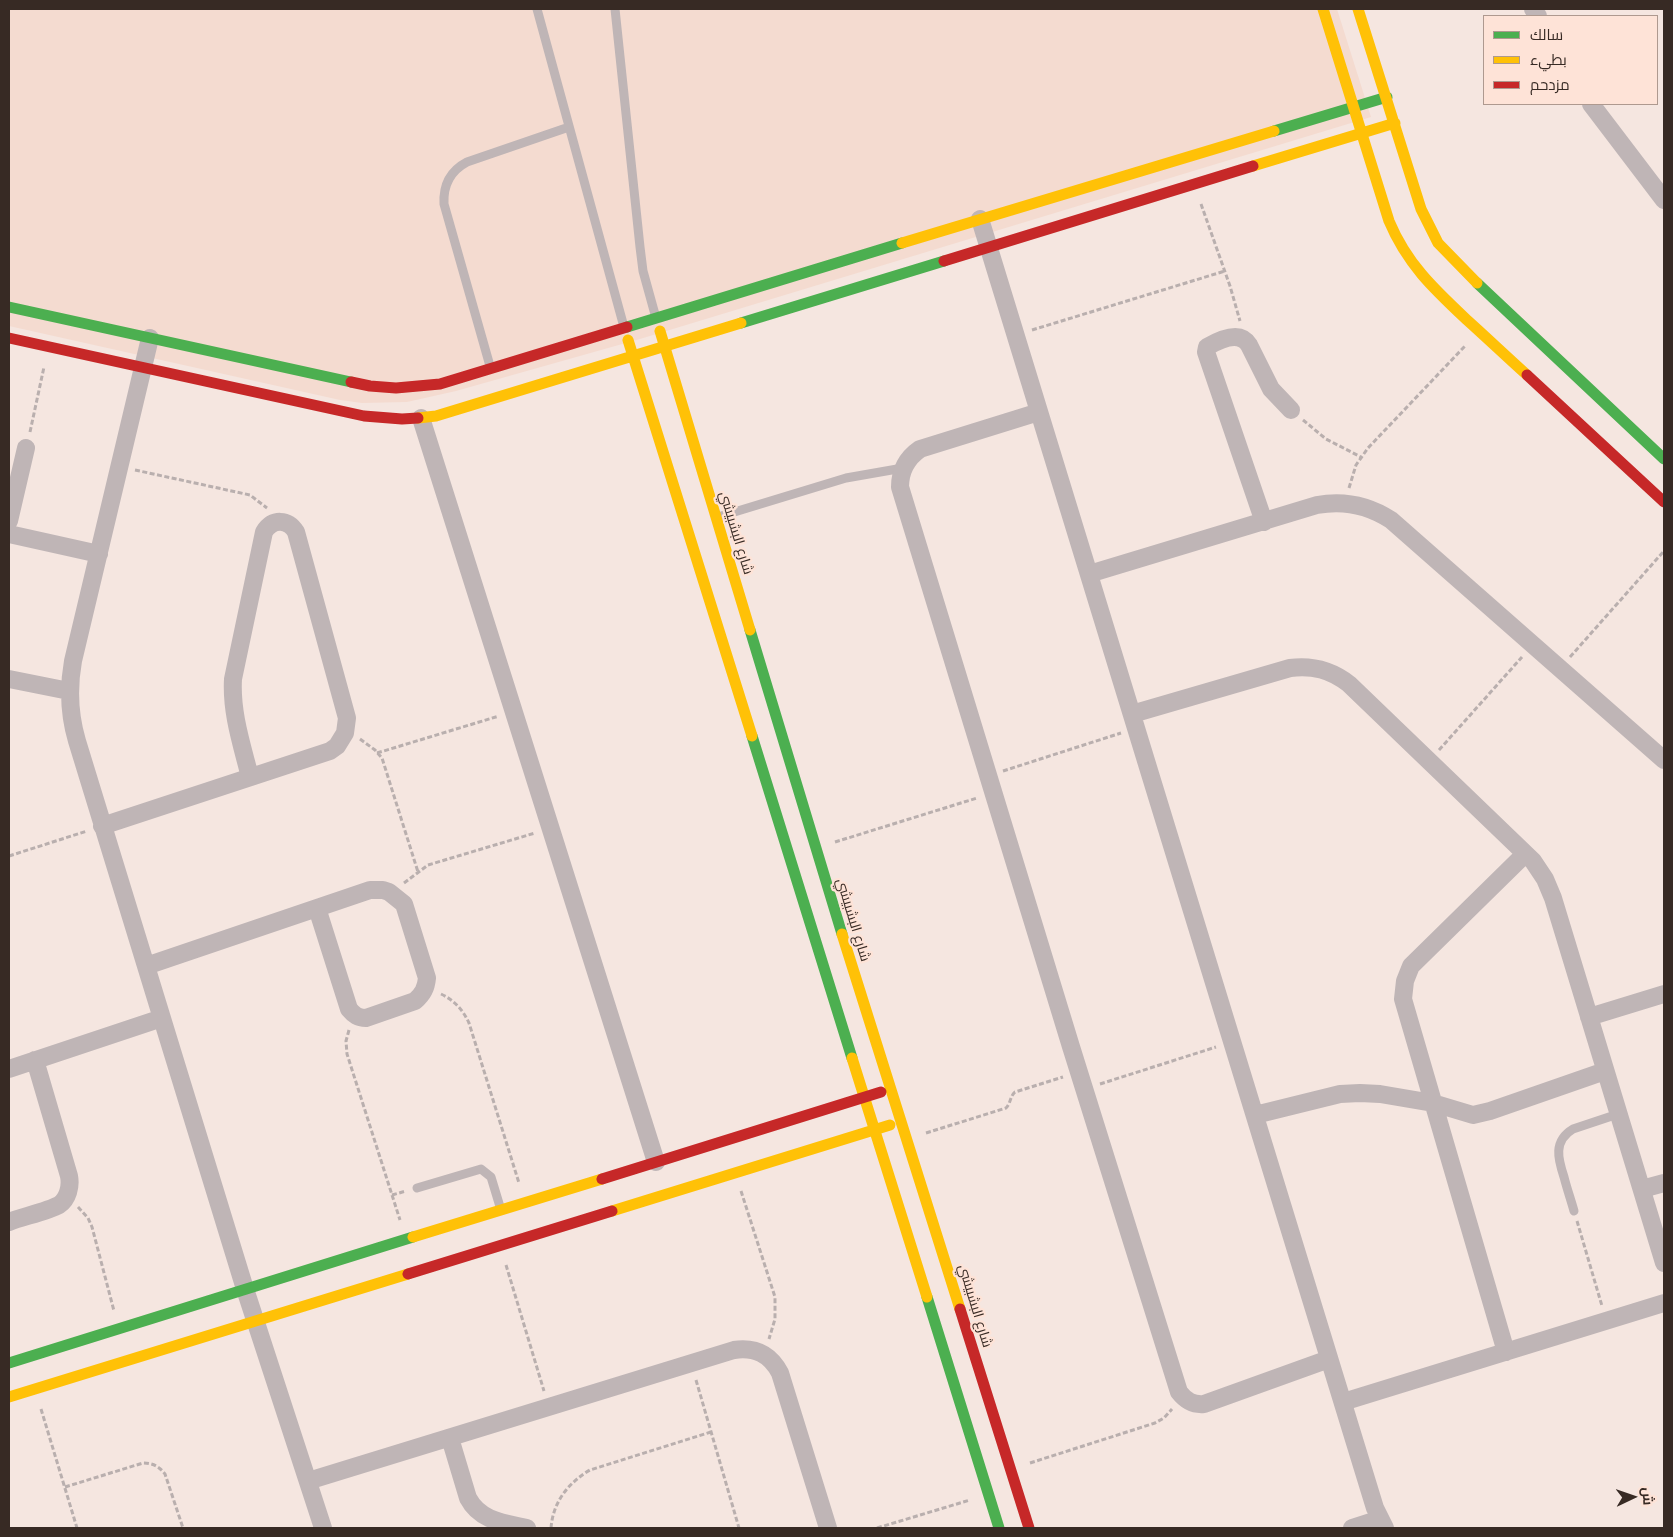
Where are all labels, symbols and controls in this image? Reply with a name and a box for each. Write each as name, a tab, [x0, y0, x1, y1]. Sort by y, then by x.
legend	[1483, 15, 1658, 105]
text: سالك	[1530, 25, 1563, 44]
text: بطيء	[1530, 50, 1567, 69]
text: مزدحم	[1530, 75, 1570, 94]
street label: شارع البشبيشي	[715, 489, 757, 577]
street label: شارع البشبيشي	[832, 876, 874, 964]
street label: شارع البشبيشي	[954, 1262, 996, 1350]
north arrow	[1608, 1472, 1658, 1522]
text: ش	[1640, 1487, 1657, 1506]

